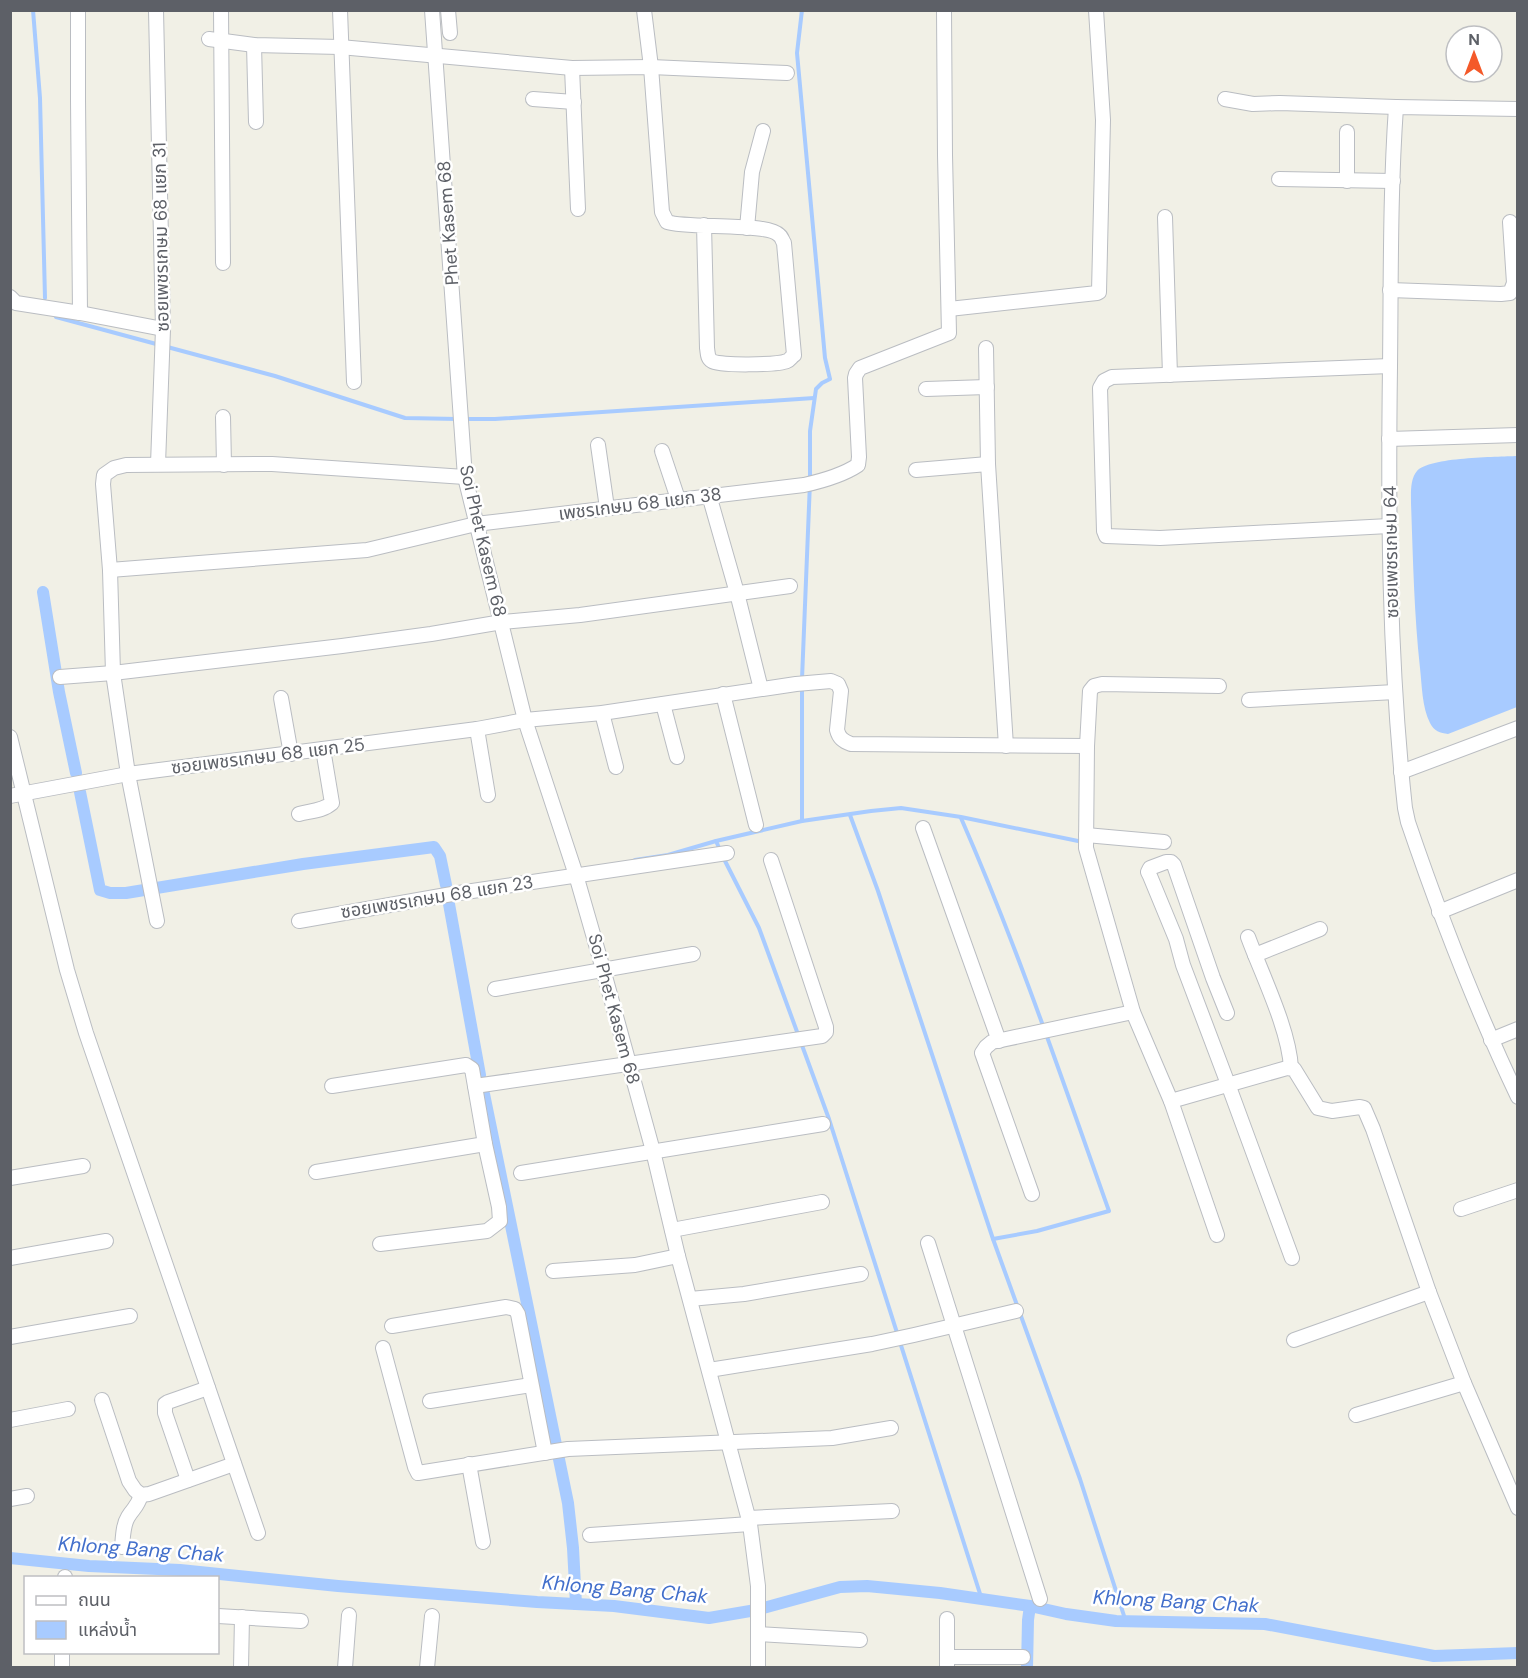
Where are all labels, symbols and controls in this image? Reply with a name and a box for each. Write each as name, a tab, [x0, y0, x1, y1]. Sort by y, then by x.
north arrow	[1444, 24, 1504, 84]
text: N	[1468, 29, 1480, 50]
street label: ซอยเพชรเกษม 68 แยก 31	[147, 142, 175, 332]
street label: Phet Kasem 68	[432, 160, 464, 286]
street label: Soi Phet Kasem 68	[454, 463, 512, 619]
street label: เพชรเกษม 68 แยก 38	[557, 482, 723, 526]
street label: ซอยเพชรเกษม 64	[1378, 485, 1404, 619]
street label: ซอยเพชรเกษม 68 แยก 25	[170, 732, 366, 780]
street label: ซอยเพชรเกษม 68 แยก 23	[339, 870, 535, 924]
street label: Soi Phet Kasem 68	[582, 931, 646, 1087]
water label: Khlong Bang Chak	[57, 1530, 226, 1568]
water label: Khlong Bang Chak	[541, 1569, 710, 1609]
legend	[24, 1576, 219, 1654]
water label: Khlong Bang Chak	[1092, 1584, 1260, 1618]
text: ถนน	[78, 1588, 111, 1612]
text: แหล่งน้ำ	[78, 1617, 137, 1642]

